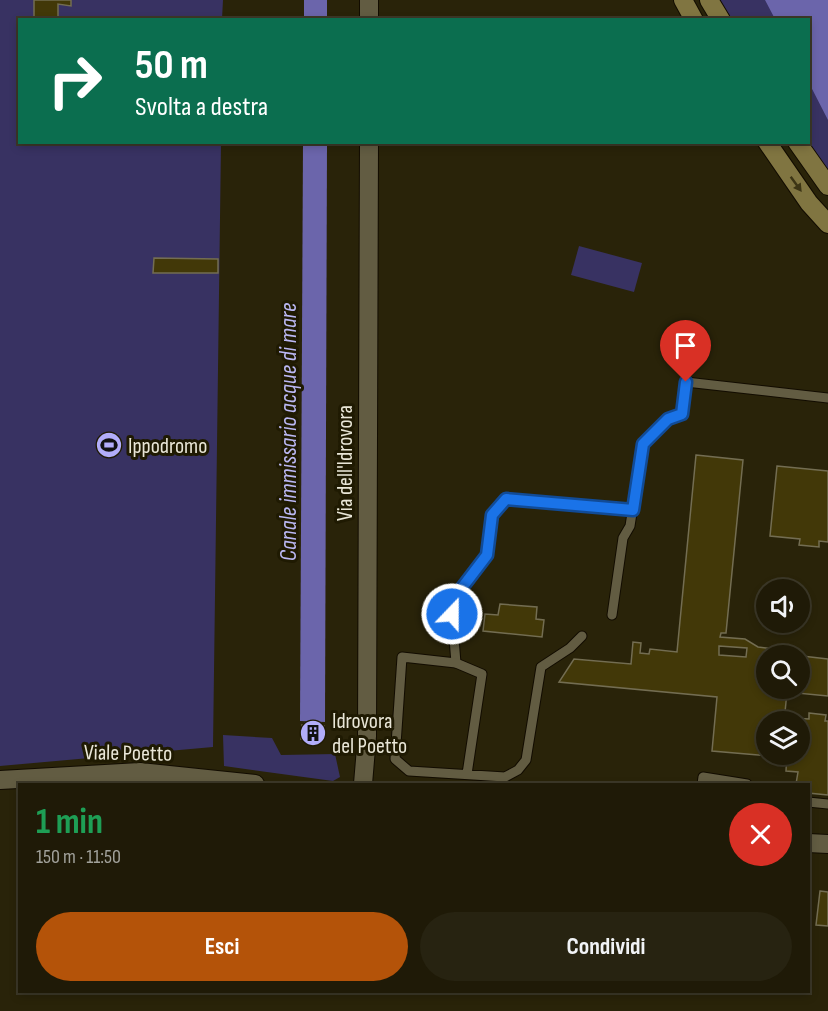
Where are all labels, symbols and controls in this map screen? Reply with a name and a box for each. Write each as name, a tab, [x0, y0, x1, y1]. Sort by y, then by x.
text: 50 m	[135, 40, 208, 91]
icon: right	[36, 42, 114, 120]
text: Svolta a destra	[135, 91, 268, 123]
one-way arrow	[790, 176, 802, 192]
water label: Canale immissario acque di mare	[274, 303, 303, 561]
pin	[660, 320, 711, 382]
icon: arrive	[669, 329, 702, 362]
street label: Via dell'Idrovora	[332, 405, 359, 521]
sports icon: Ippodromo	[94, 430, 124, 460]
place label: Ippodromo	[128, 433, 207, 460]
map controls	[756, 579, 810, 765]
button: sound	[756, 579, 810, 633]
position arrow	[420, 582, 484, 646]
button: search	[756, 645, 810, 699]
place label: Idrovora del Poetto	[332, 708, 407, 760]
button: layers	[756, 711, 810, 765]
building icon: Idrovora del Poetto	[298, 718, 328, 748]
street label: Viale Poetto	[84, 739, 172, 768]
text: 1 min	[36, 801, 103, 844]
button: close	[729, 803, 792, 866]
text: 150 m · 11:50	[36, 845, 121, 869]
button: Esci	[36, 912, 408, 981]
button: Condividi	[420, 912, 792, 981]

